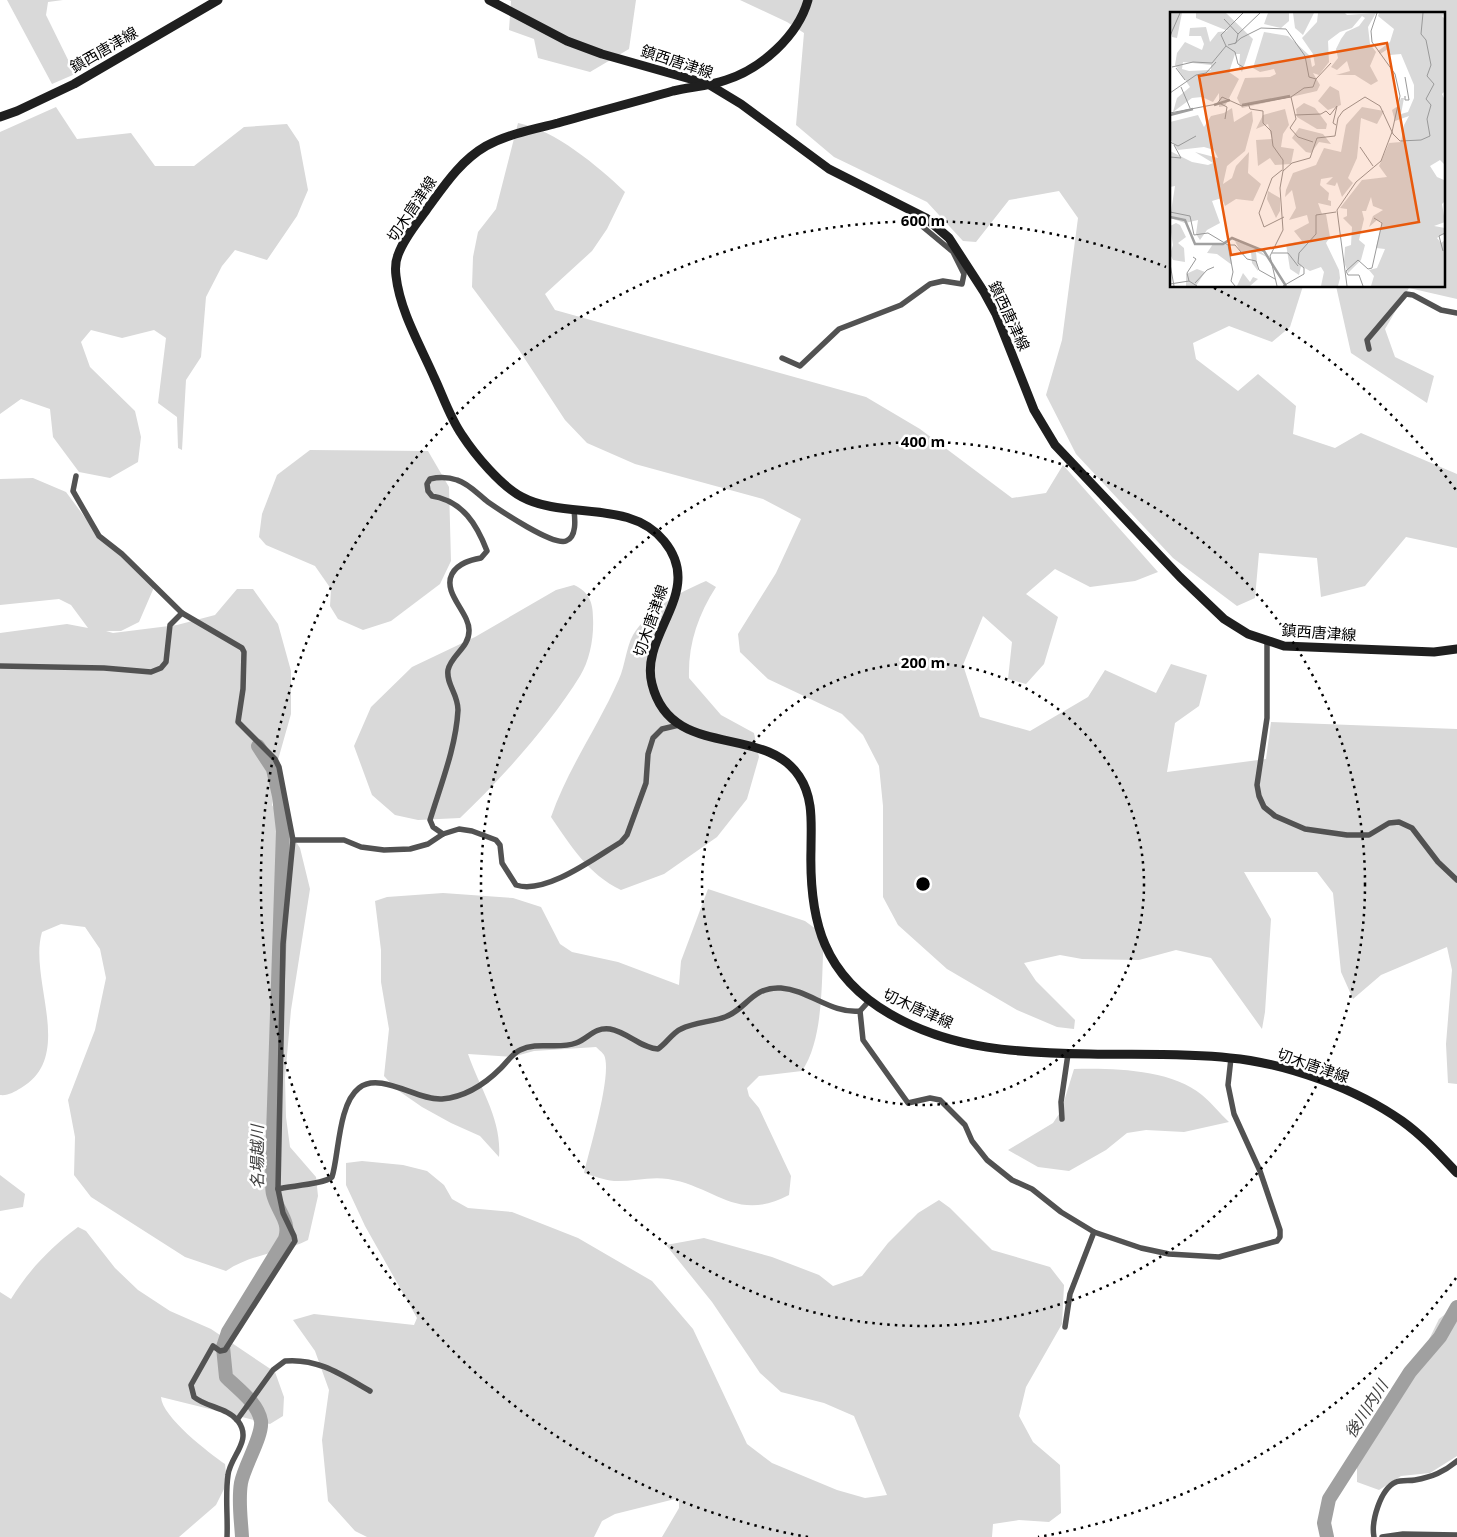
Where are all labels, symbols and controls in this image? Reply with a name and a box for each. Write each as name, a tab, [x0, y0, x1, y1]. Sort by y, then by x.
inset map	[1170, 12, 1444, 288]
street label: 鎮西唐津線	[66, 22, 141, 77]
street label: 鎮西唐津線	[639, 40, 716, 82]
street label: 切木唐津線	[382, 172, 440, 245]
text: 600 m	[901, 210, 945, 230]
street label: 鎮西唐津線	[985, 277, 1035, 354]
text: 400 m	[901, 431, 945, 451]
street label: 切木唐津線	[628, 582, 672, 659]
street label: 鎮西唐津線	[1281, 619, 1357, 645]
text: 200 m	[901, 652, 945, 672]
centre of rings	[914, 875, 932, 893]
street label: 切木唐津線	[880, 984, 957, 1032]
street label: 切木唐津線	[1275, 1043, 1352, 1087]
water label: 名場越川	[246, 1123, 268, 1189]
water label: 後川内川	[1339, 1375, 1394, 1442]

